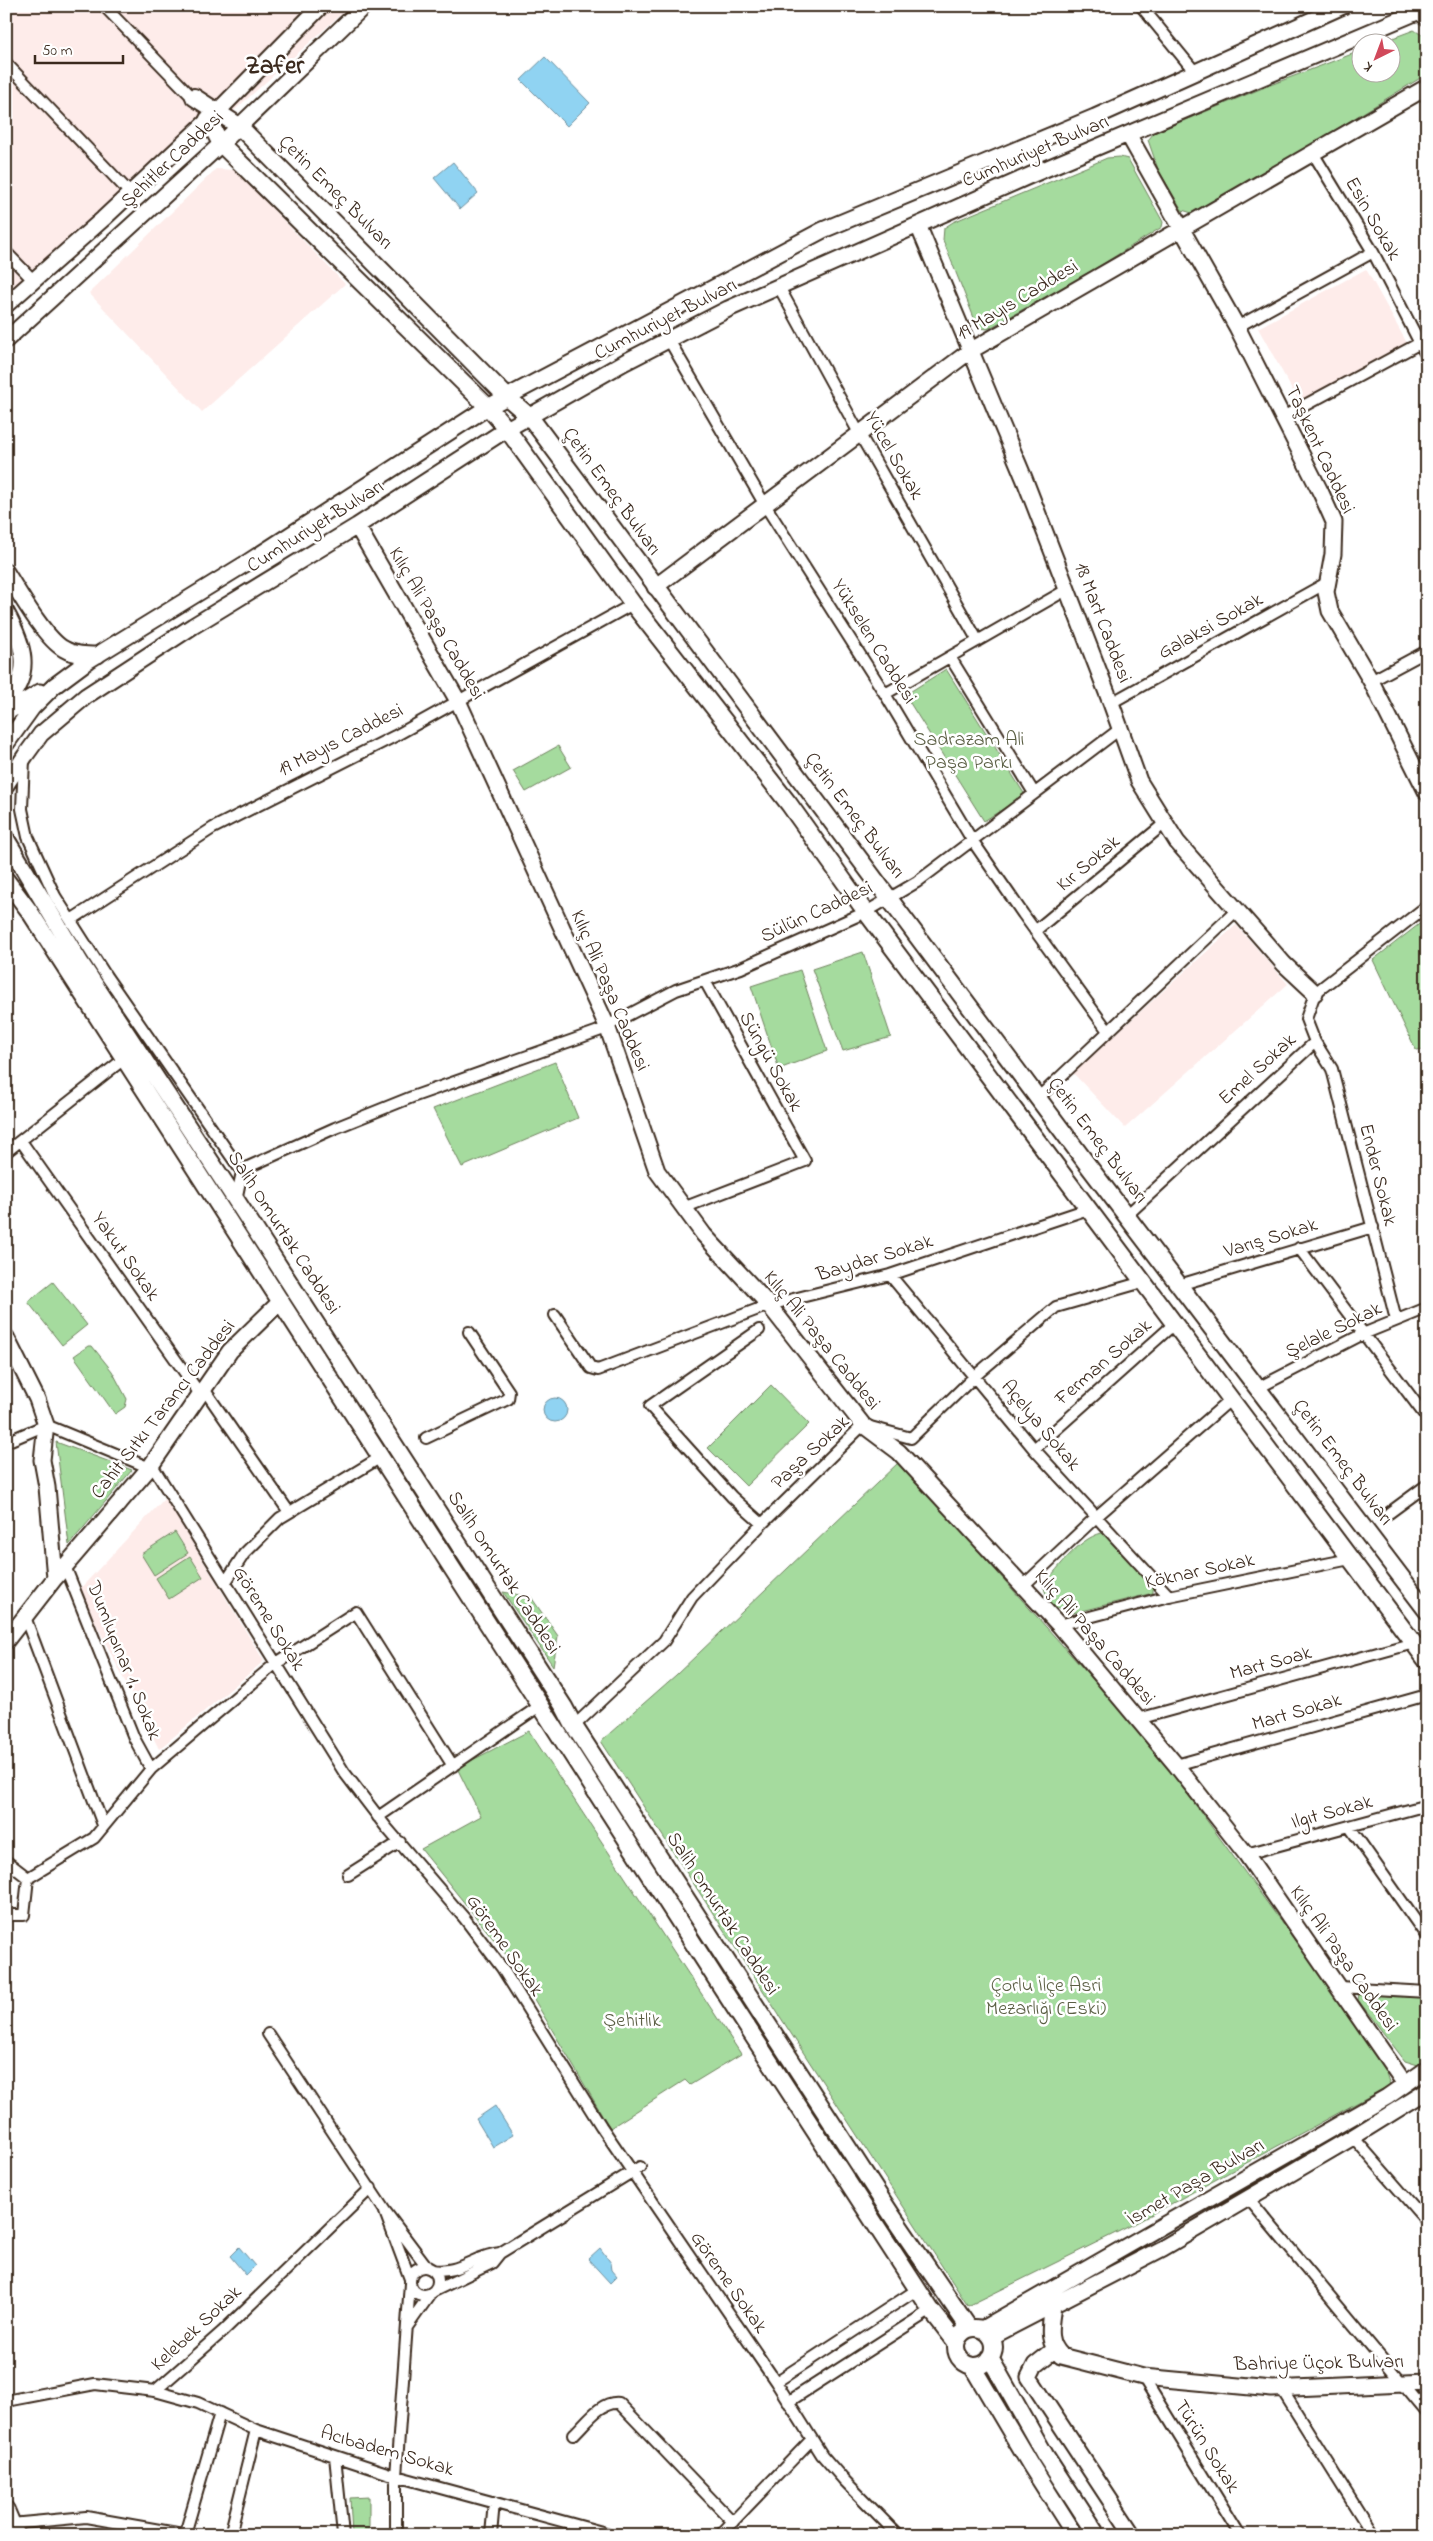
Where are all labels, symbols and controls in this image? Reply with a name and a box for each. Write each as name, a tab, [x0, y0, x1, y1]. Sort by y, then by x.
scale bar	[35, 32, 122, 64]
north arrow	[1350, 32, 1400, 82]
text: 50 m	[42, 40, 73, 62]
district label: Zafer	[246, 49, 305, 85]
text: K	[1358, 56, 1378, 77]
street label: Şehitler Caddesi	[115, 104, 231, 216]
street label: Cumhuriyet Bulvarı	[958, 108, 1114, 196]
street label: Çetin Emeç Bulvarı	[271, 129, 399, 257]
street label: Esin Sokak	[1337, 172, 1408, 266]
street label: 19 Mayıs Caddesi	[952, 253, 1084, 349]
street label: Cumhuriyet Bulvarı	[590, 271, 742, 369]
street label: Taşkent Caddesi	[1277, 381, 1361, 519]
street label: Yücel Sokak	[856, 406, 930, 506]
street label: Çetin Emeç Bulvarı	[555, 422, 667, 562]
street label: Cumhuriyet Bulvarı	[242, 473, 390, 581]
street label: Kılıç Ali Paşa Caddesi	[380, 542, 492, 706]
street label: 18 Mart Caddesi	[1066, 559, 1138, 687]
street label: Yükselen Caddesi	[823, 574, 923, 710]
street label: Galaksi Sokak	[1153, 586, 1269, 668]
street label: 19 Mayıs Caddesi	[273, 697, 409, 785]
park label: Sadrazam Ali Paşa Parkı	[914, 726, 1024, 778]
street label: Çetin Emeç Bulvarı	[797, 747, 911, 885]
street label: Kır Sokak	[1051, 828, 1127, 899]
street label: Sülün Caddesi	[756, 874, 878, 952]
street label: Kılıç Ali Paşa Caddesi	[562, 906, 656, 1076]
street label: Süngü Sokak	[730, 1007, 810, 1118]
street label: Emel Sokak	[1213, 1027, 1304, 1113]
street label: Çetin Emeç Bulvarı	[1040, 1072, 1154, 1210]
street label: Ender Sokak	[1350, 1121, 1404, 1229]
street label: Salih Omurtak Caddesi	[219, 1146, 347, 1320]
street label: Yakut Sokak	[84, 1207, 166, 1308]
street label: Varış Sokak	[1220, 1211, 1321, 1267]
street label: Baydar Sokak	[812, 1227, 937, 1291]
street label: Kılıç Ali Paşa Caddesi	[755, 1265, 887, 1417]
street label: Şelale Sokak	[1281, 1295, 1387, 1367]
street label: Ferman Sokak	[1048, 1312, 1159, 1414]
street label: Cahit Sıtkı Tarancı Caddesi	[85, 1314, 243, 1506]
street label: Açelya Sokak	[993, 1374, 1087, 1478]
street label: Çetin Emeç Bulvarı	[1285, 1394, 1399, 1532]
street label: Paşa Sokak	[765, 1409, 857, 1497]
street label: Salih Omurtak Caddesi	[439, 1486, 567, 1660]
street label: Köknar Sokak	[1143, 1546, 1258, 1598]
street label: Göreme Sokak	[224, 1561, 312, 1677]
street label: Kılıç Ali Paşa Caddesi	[1026, 1563, 1162, 1713]
street label: Dumlupınar 1. Sokak	[78, 1576, 168, 1745]
street label: Mart Soak	[1227, 1639, 1315, 1689]
street label: Mart Sokak	[1249, 1686, 1345, 1740]
street label: Ilgıt Sokak	[1288, 1788, 1376, 1839]
street label: Salih Omurtak Caddesi	[658, 1827, 786, 2001]
street label: Kılıç Ali Paşa Caddesi	[1282, 1880, 1404, 2038]
street label: Göreme Sokak	[458, 1889, 550, 2003]
park label: Çorlu İlçe Asri Mezarlığı (Eski)	[986, 1972, 1106, 2025]
park label: Şehitlik	[603, 2007, 661, 2036]
street label: İsmet Paşa Bulvarı	[1122, 2132, 1270, 2234]
street label: Göreme Sokak	[682, 2226, 774, 2340]
street label: Kelebek Sokak	[145, 2279, 249, 2379]
street label: Bahriye Üçok Bulvarı	[1233, 2348, 1404, 2380]
street label: Türün Sokak	[1166, 2395, 1246, 2499]
street label: Acıbadem Sokak	[317, 2419, 457, 2485]

